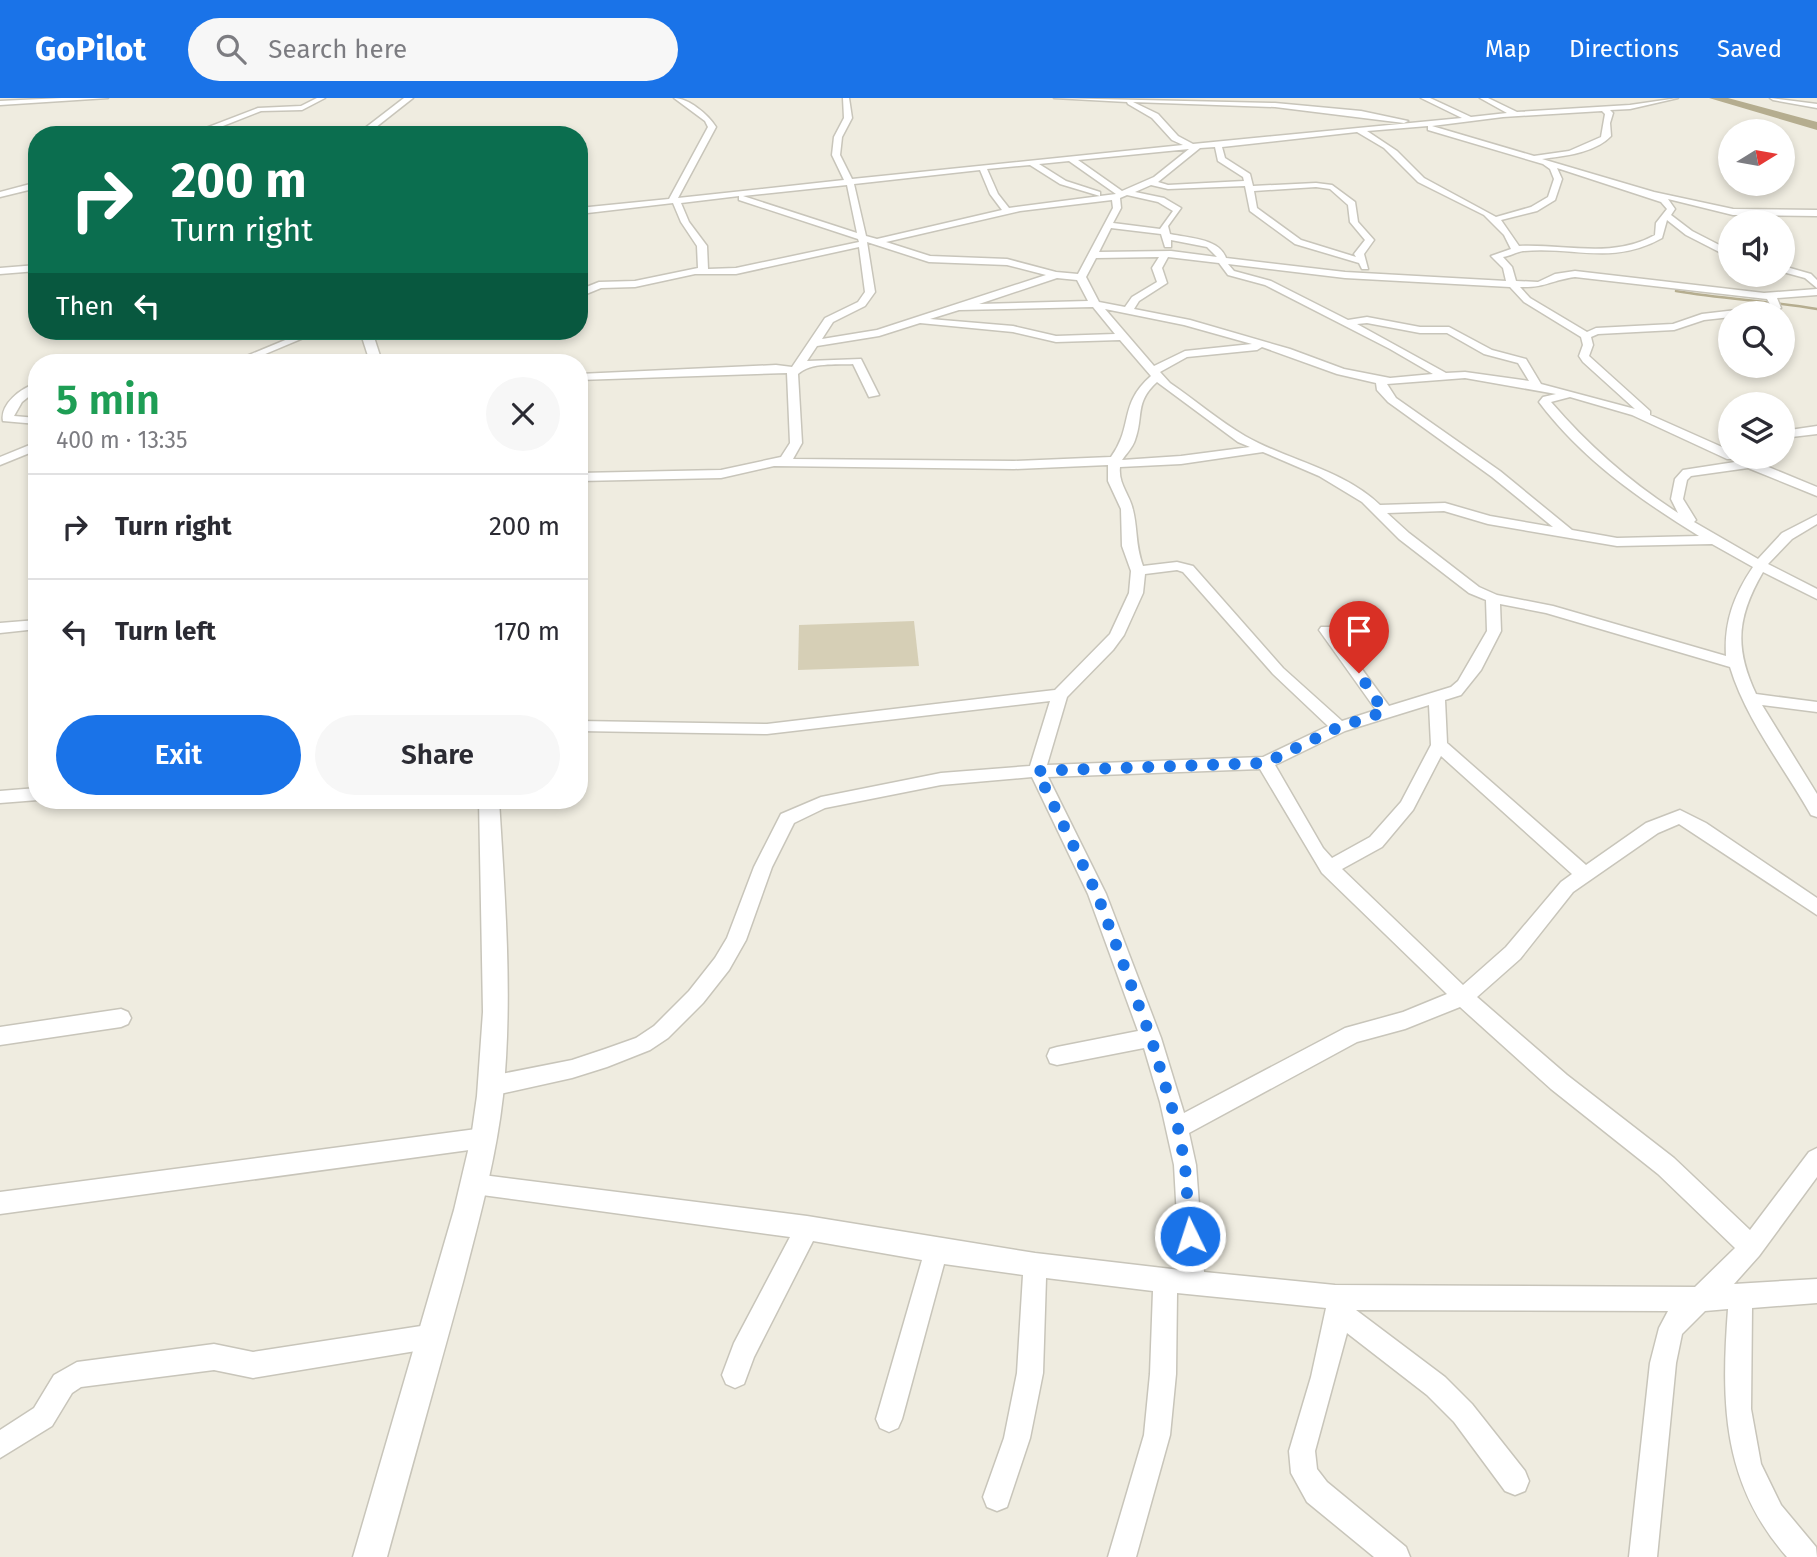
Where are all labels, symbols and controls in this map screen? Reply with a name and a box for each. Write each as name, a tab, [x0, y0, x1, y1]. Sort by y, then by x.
search box	[188, 18, 678, 81]
text: GoPilot	[35, 29, 146, 69]
icon: search	[212, 30, 250, 68]
text: Search here	[268, 34, 407, 65]
text: Map	[1485, 35, 1531, 63]
text: Directions	[1569, 35, 1679, 63]
text: Saved	[1717, 35, 1782, 63]
north arrow	[1718, 119, 1796, 196]
map controls	[1718, 119, 1795, 469]
text: 200 m	[171, 151, 307, 210]
icon: right	[56, 154, 147, 245]
button: sound	[1718, 210, 1795, 287]
text: Turn right	[171, 211, 313, 249]
icon: left	[128, 287, 166, 325]
text: Then	[56, 291, 114, 322]
button: search	[1718, 301, 1795, 378]
text: 5 min	[56, 375, 160, 425]
button: close	[486, 377, 560, 451]
button: layers	[1718, 392, 1795, 469]
text: 400 m · 13:35	[56, 426, 188, 454]
icon: right	[56, 508, 94, 546]
text: Turn right	[115, 511, 232, 542]
text: 200 m	[489, 511, 560, 542]
pin	[1329, 601, 1389, 673]
icon: arrive	[1340, 612, 1378, 650]
icon: left	[56, 613, 94, 651]
text: Turn left	[115, 616, 216, 647]
text: 170 m	[494, 616, 560, 647]
button: Exit	[56, 715, 301, 795]
button: Share	[315, 715, 560, 795]
position arrow	[1153, 1199, 1227, 1273]

